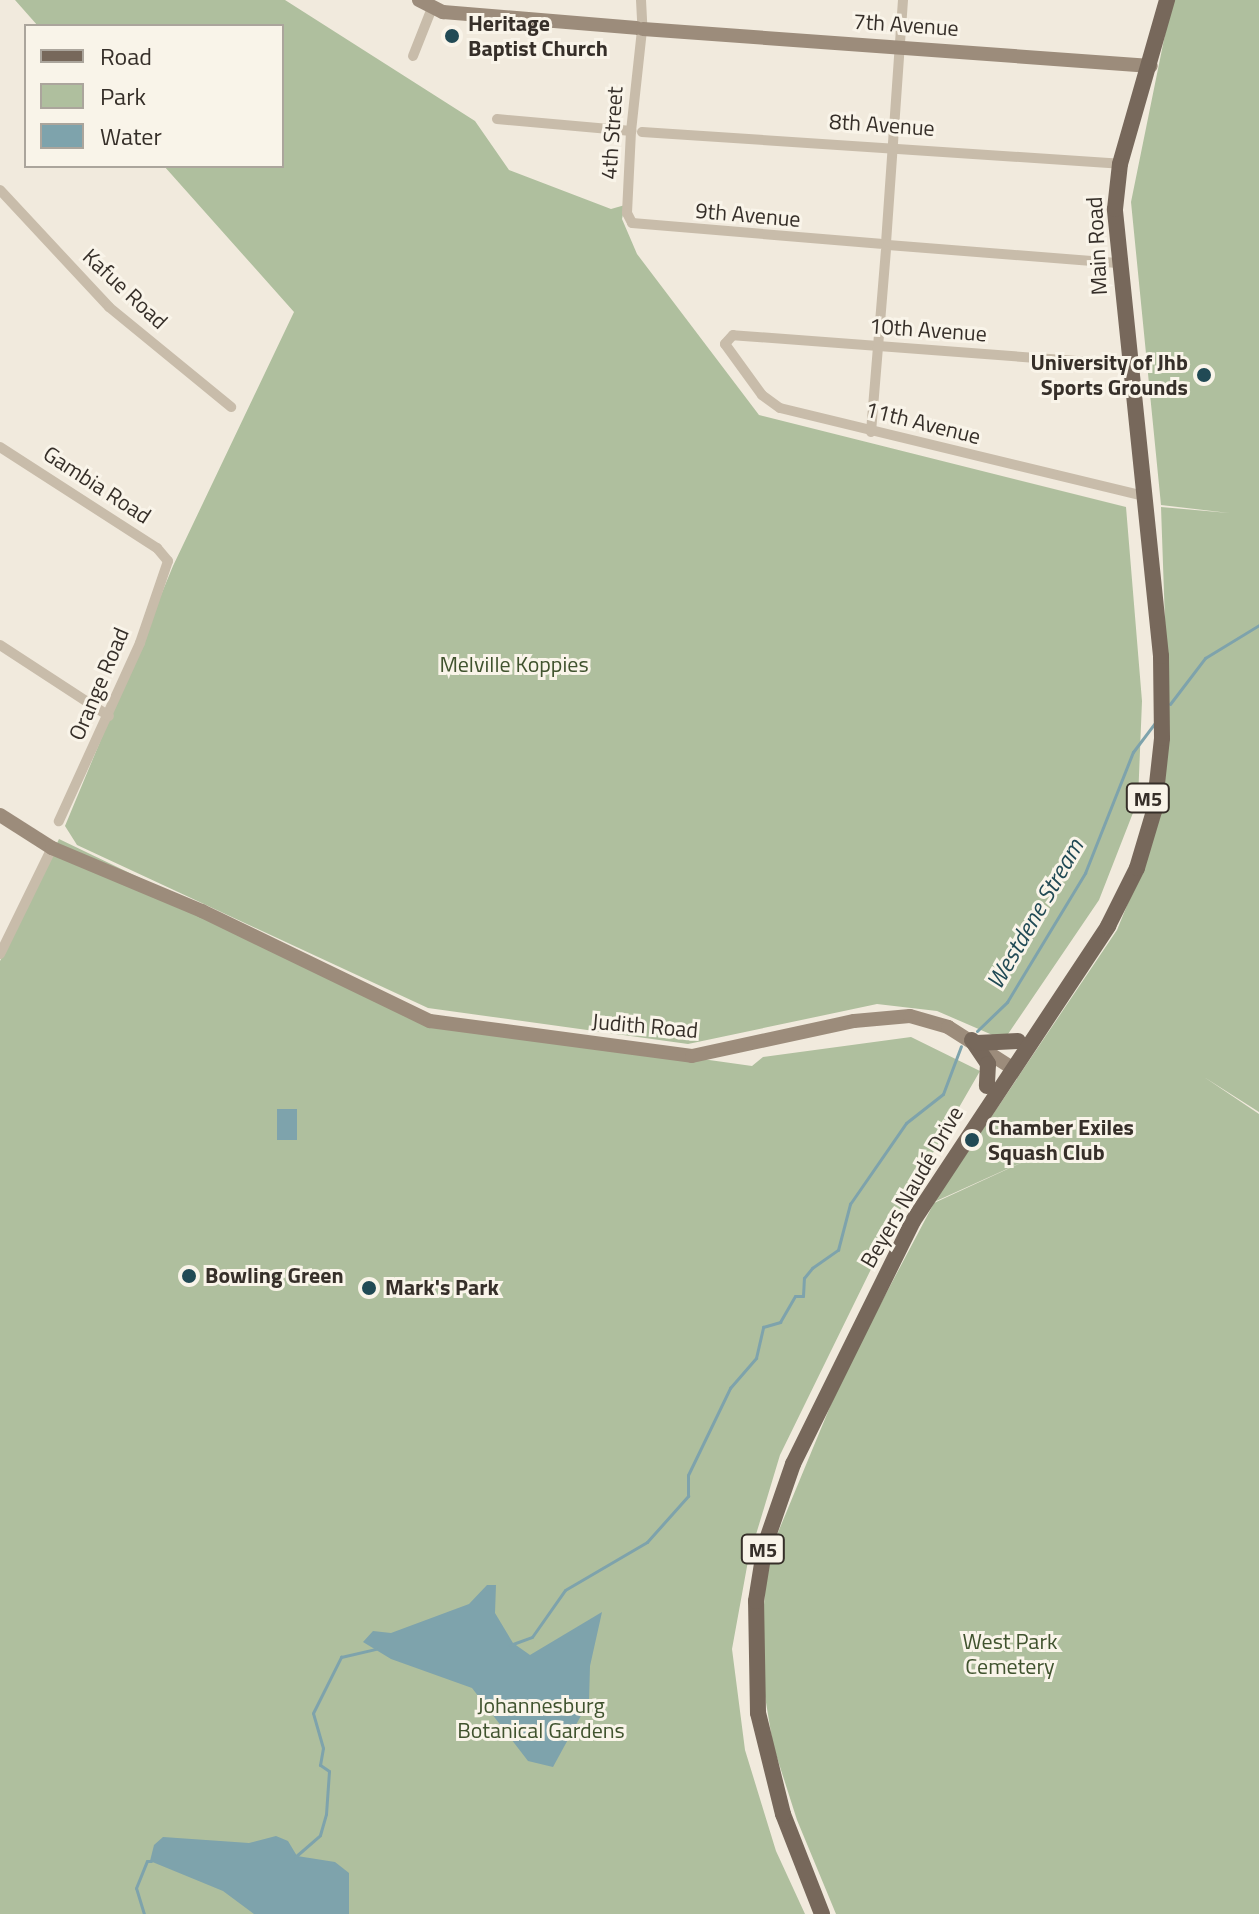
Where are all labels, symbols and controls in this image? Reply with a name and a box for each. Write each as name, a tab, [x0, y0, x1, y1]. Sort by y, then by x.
street label: 7th Avenue	[852, 8, 960, 42]
place label: Heritage Baptist Church	[468, 10, 608, 62]
legend	[24, 24, 284, 168]
marker: Heritage Baptist Church	[443, 27, 461, 45]
text: Road	[100, 38, 152, 74]
text: Park	[100, 78, 146, 114]
street label: 4th Street	[596, 85, 628, 181]
street label: 8th Avenue	[828, 108, 936, 142]
text: Water	[100, 118, 162, 154]
street label: Main Road	[1081, 196, 1113, 296]
street label: 9th Avenue	[694, 197, 802, 233]
street label: Kafue Road	[77, 243, 173, 335]
street label: 10th Avenue	[868, 313, 988, 347]
place label: University of Jhb Sports Grounds	[1031, 349, 1188, 400]
marker: University of Jhb Sports Grounds	[1195, 366, 1213, 384]
street label: 11th Avenue	[863, 396, 983, 450]
street label: Gambia Road	[38, 440, 156, 530]
street label: Orange Road	[63, 624, 135, 744]
park label: Melville Koppies	[439, 652, 589, 678]
road number: M5	[1124, 782, 1172, 814]
water label: Westdene Stream	[980, 834, 1090, 994]
street label: Judith Road	[591, 1008, 699, 1044]
street label: Beyers Naudé Drive	[855, 1102, 969, 1272]
place label: Chamber Exiles Squash Club	[988, 1114, 1134, 1166]
marker: Chamber Exiles Squash Club	[963, 1131, 981, 1149]
place label: Bowling Green	[205, 1263, 344, 1289]
marker: Bowling Green	[180, 1267, 198, 1285]
place label: Mark's Park	[385, 1275, 499, 1301]
marker: Mark's Park	[360, 1279, 378, 1297]
road number: M5	[739, 1533, 787, 1565]
park label: West Park Cemetery	[962, 1628, 1058, 1680]
park label: Johannesburg Botanical Gardens	[457, 1692, 625, 1744]

